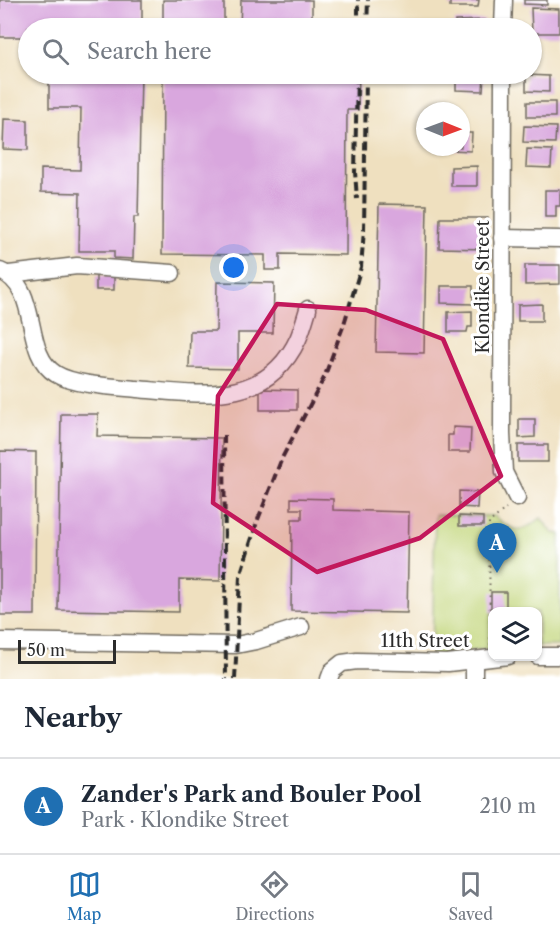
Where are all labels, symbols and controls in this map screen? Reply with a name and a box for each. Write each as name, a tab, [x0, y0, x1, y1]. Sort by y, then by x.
search box	[18, 18, 542, 84]
icon: search	[39, 35, 72, 68]
text: Search here	[87, 38, 212, 65]
north arrow	[416, 102, 470, 156]
street label: Klondike Street	[472, 220, 494, 354]
your location	[219, 253, 248, 282]
pin: A	[478, 524, 516, 573]
map controls	[488, 607, 542, 661]
button: layers	[488, 607, 542, 661]
street label: 11th Street	[381, 630, 470, 652]
scale bar	[18, 637, 116, 664]
text: 50 m	[27, 640, 65, 660]
text: Nearby	[24, 702, 122, 734]
text: Zander's Park and Bouler Pool	[81, 781, 421, 808]
text: A	[36, 794, 51, 818]
text: 210 m	[479, 794, 536, 818]
text: Park · Klondike Street	[81, 808, 289, 832]
tab: Map	[67, 868, 101, 924]
tab: Directions	[235, 868, 314, 924]
tab: Saved	[449, 868, 493, 924]

